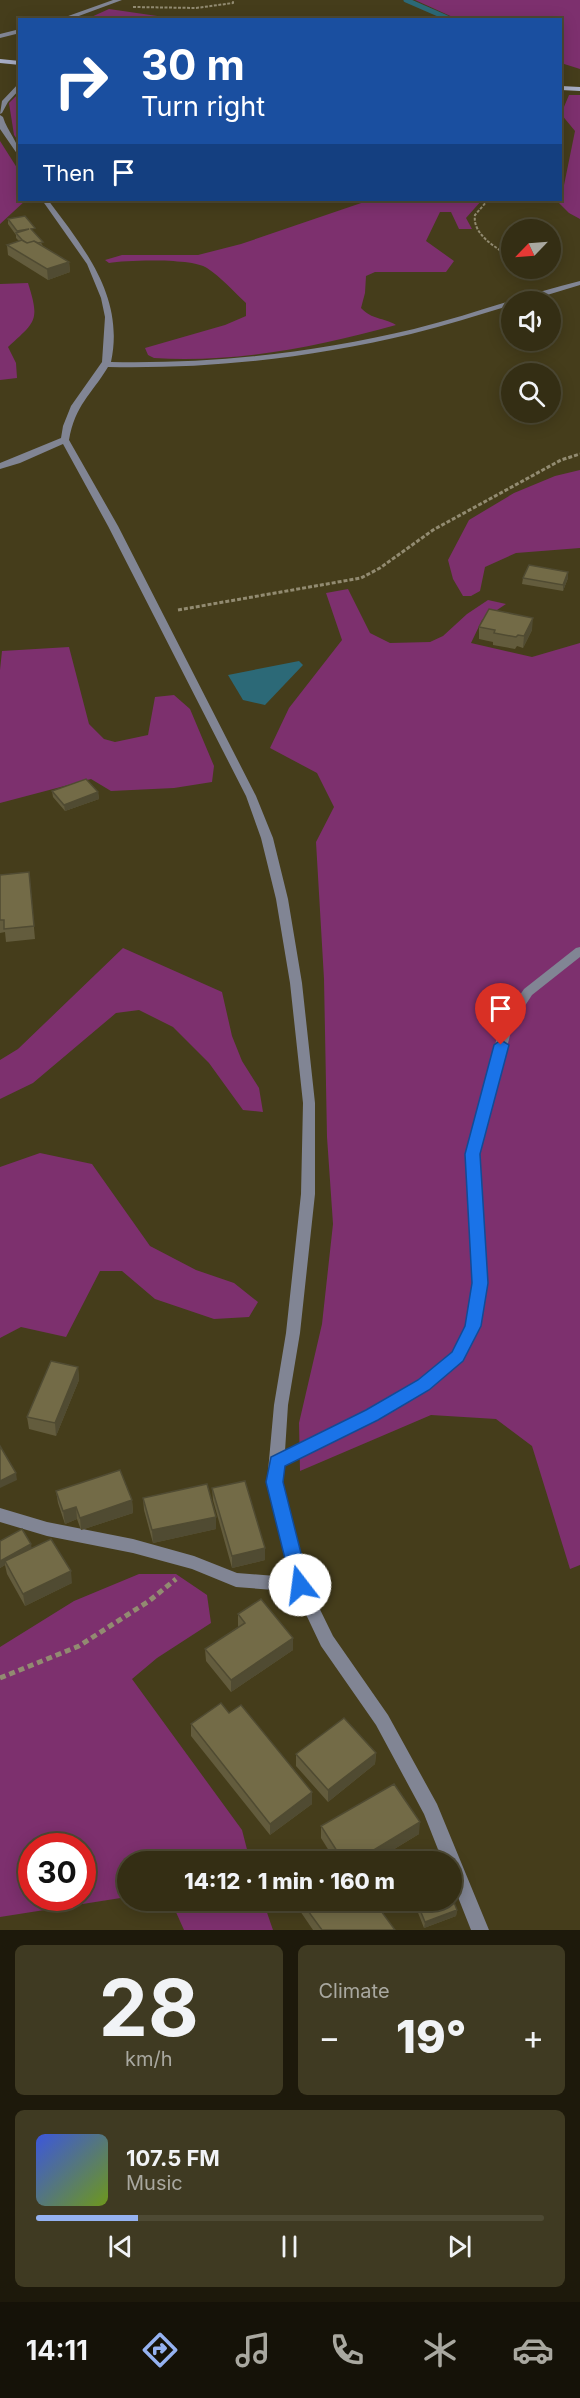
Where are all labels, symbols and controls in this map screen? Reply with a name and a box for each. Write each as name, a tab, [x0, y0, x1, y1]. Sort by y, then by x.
text: 30 m	[141, 39, 245, 90]
icon: right	[42, 42, 120, 120]
text: Turn right	[141, 90, 265, 123]
icon: arrive	[107, 156, 140, 189]
text: Then	[42, 160, 95, 186]
north arrow	[501, 219, 561, 279]
map controls	[501, 219, 561, 423]
button: sound	[501, 291, 561, 351]
button: search	[501, 363, 561, 423]
pin	[475, 983, 526, 1045]
icon: arrive	[484, 992, 517, 1025]
position arrow	[268, 1553, 332, 1617]
speed limit sign: 30	[18, 1833, 96, 1911]
text: 14:12 · 1 min · 160 m	[184, 1868, 395, 1894]
text: 28	[99, 1960, 199, 2055]
text: Climate	[319, 1979, 390, 2003]
text: 19°	[396, 2009, 466, 2064]
text: −	[319, 2017, 340, 2057]
text: +	[522, 2017, 544, 2057]
text: km/h	[125, 2047, 173, 2071]
text: 107.5 FM	[126, 2145, 220, 2171]
text: Music	[126, 2171, 183, 2195]
icon: previous	[104, 2230, 137, 2263]
icon: pause	[273, 2230, 306, 2263]
icon: next	[443, 2230, 476, 2263]
icon: directions	[139, 2329, 181, 2371]
icon: music	[232, 2329, 274, 2371]
icon: phone	[326, 2329, 368, 2371]
icon: climate	[419, 2329, 461, 2371]
icon: car	[512, 2329, 554, 2371]
text: 14:11	[26, 2334, 88, 2367]

